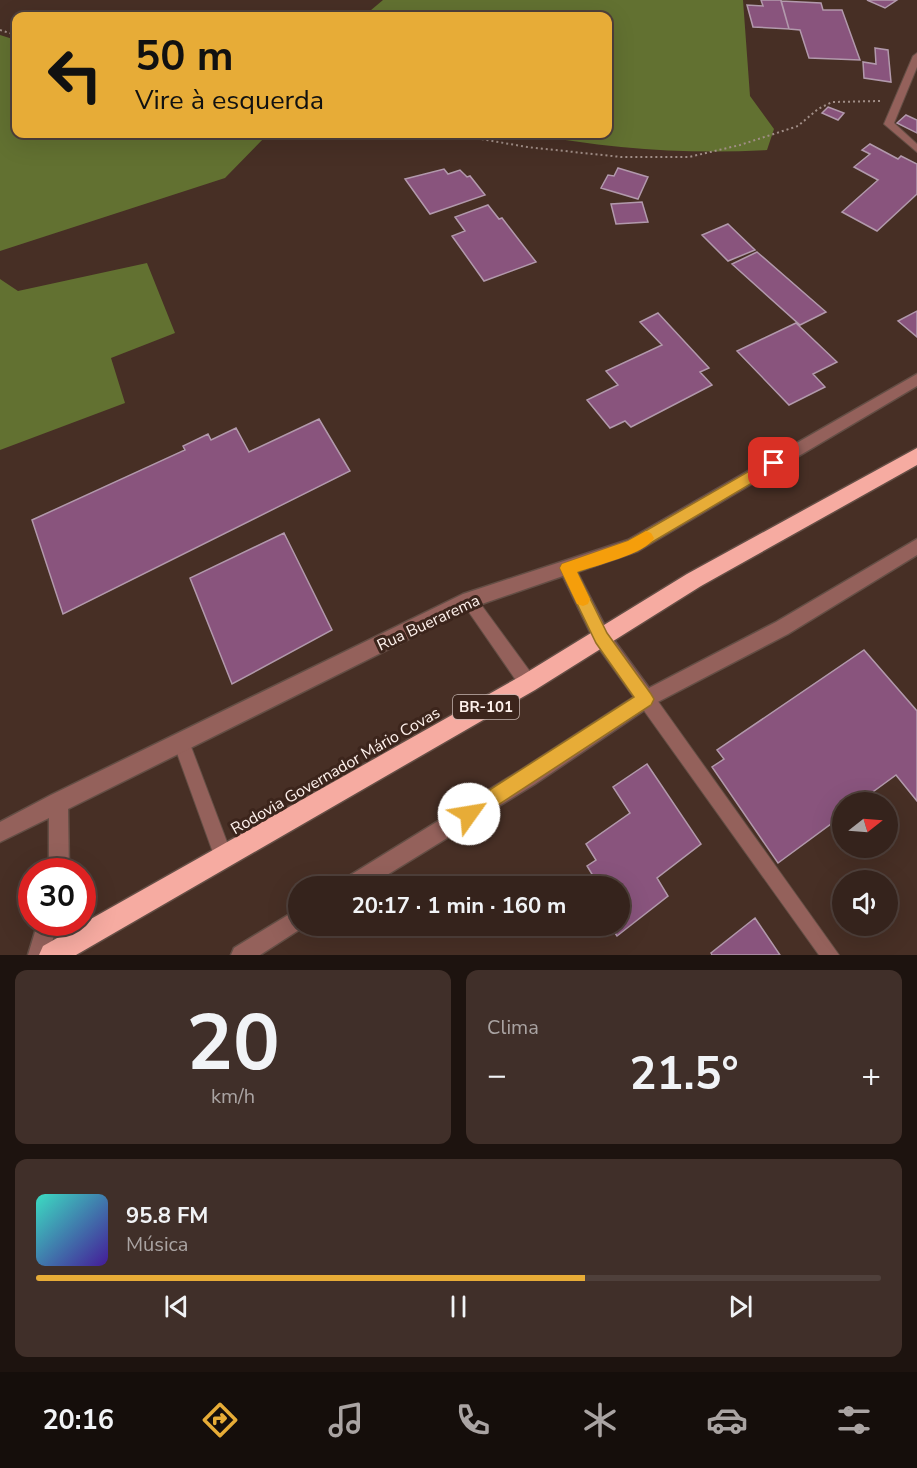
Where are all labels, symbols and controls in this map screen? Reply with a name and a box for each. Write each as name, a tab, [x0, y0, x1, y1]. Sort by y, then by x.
text: 50 m	[135, 28, 234, 85]
icon: left	[36, 36, 114, 114]
text: Vire à esquerda	[135, 82, 324, 119]
pin	[748, 437, 799, 488]
icon: arrive	[757, 446, 790, 479]
street label: Rua Buerarema	[373, 589, 483, 656]
road number: BR-101	[453, 695, 519, 719]
street label: Rodovia Governador Mário Covas	[227, 702, 444, 840]
position arrow	[437, 782, 501, 846]
north arrow	[832, 792, 898, 858]
map controls	[832, 792, 898, 936]
speed limit sign: 30	[18, 858, 96, 936]
button: sound	[832, 870, 898, 936]
text: 20:17 · 1 min · 160 m	[352, 891, 566, 921]
text: 20	[186, 990, 280, 1097]
text: Clima	[487, 1014, 539, 1041]
text: 21.5°	[629, 1044, 739, 1105]
text: −	[487, 1053, 507, 1098]
text: +	[861, 1053, 881, 1098]
text: km/h	[211, 1083, 255, 1110]
text: 95.8 FM	[126, 1201, 208, 1231]
text: Música	[126, 1231, 188, 1258]
icon: previous	[160, 1290, 193, 1323]
icon: pause	[442, 1290, 475, 1323]
icon: next	[724, 1290, 757, 1323]
icon: directions	[199, 1399, 241, 1441]
icon: music	[325, 1399, 367, 1441]
icon: phone	[452, 1399, 494, 1441]
icon: climate	[579, 1399, 621, 1441]
icon: car	[706, 1399, 748, 1441]
icon: filters	[833, 1399, 875, 1441]
text: 20:16	[42, 1402, 114, 1439]

